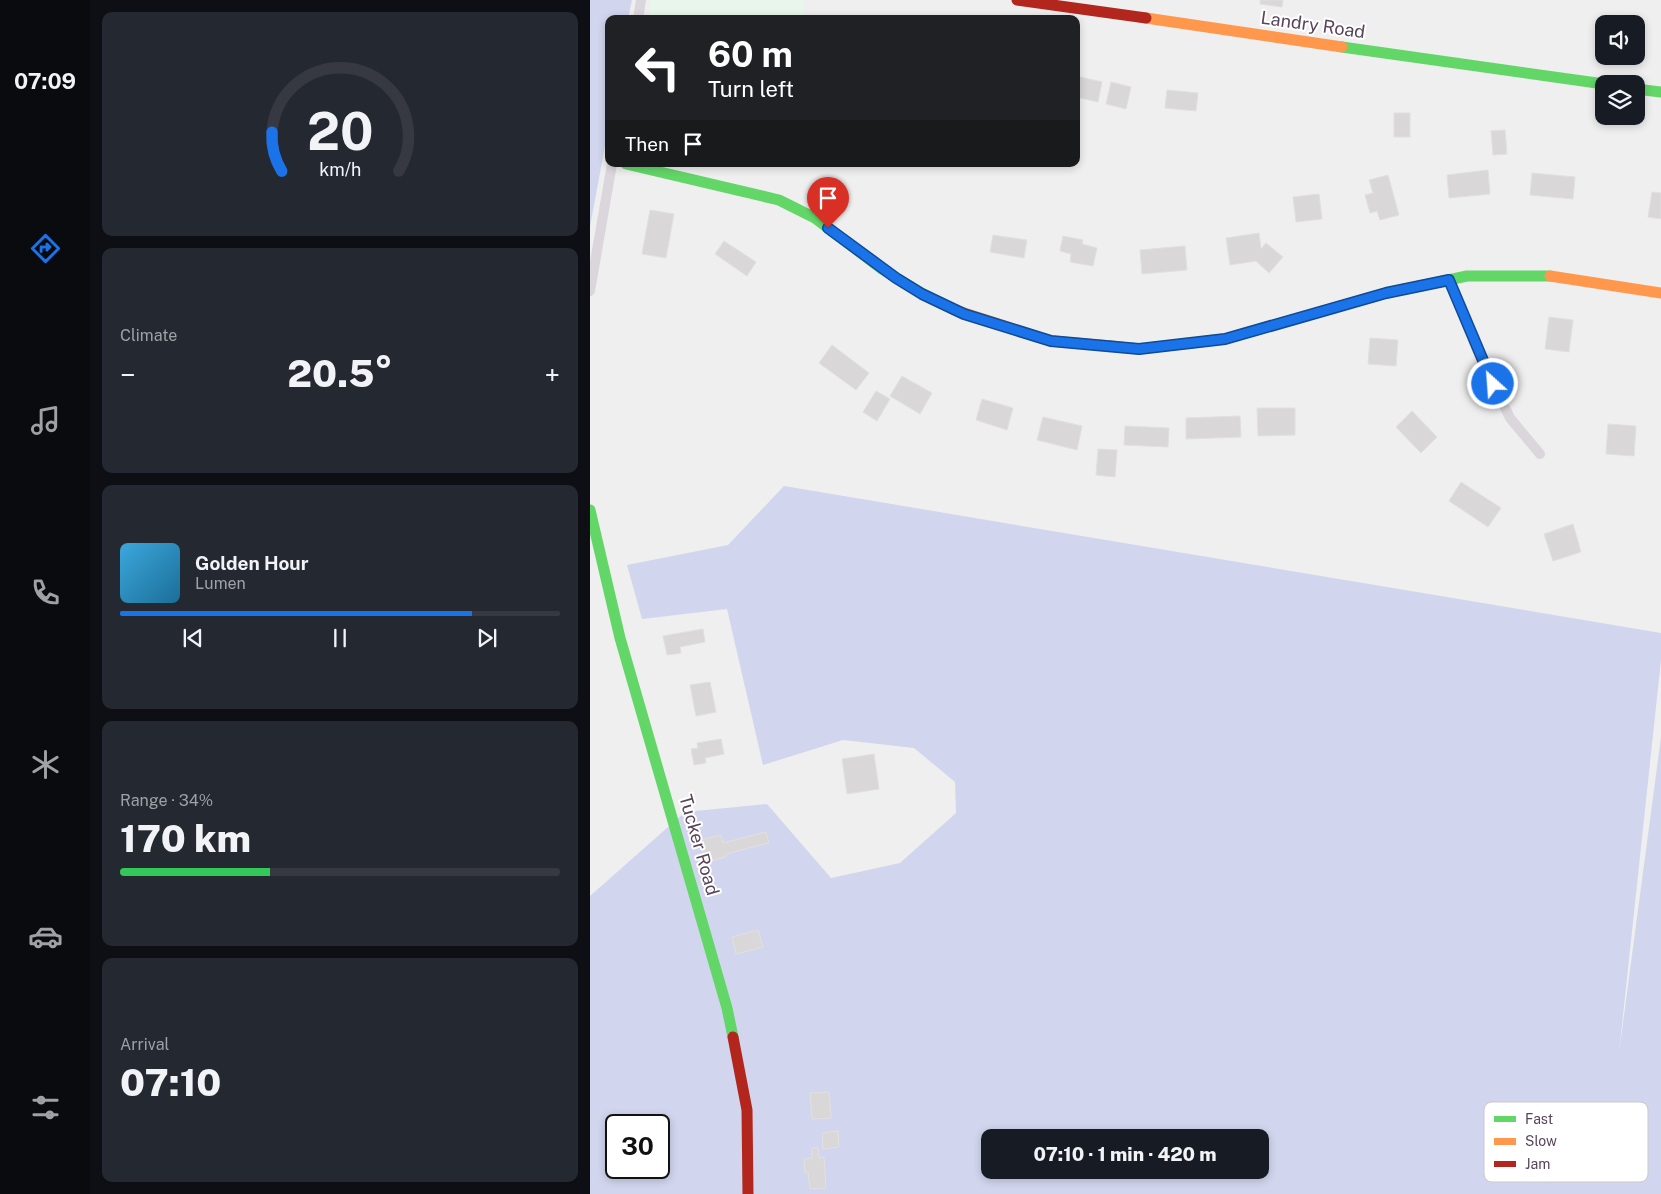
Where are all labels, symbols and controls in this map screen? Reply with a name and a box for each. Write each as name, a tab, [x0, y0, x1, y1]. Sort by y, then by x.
street label: Landry Road	[1260, 7, 1367, 42]
map controls	[1595, 15, 1645, 125]
button: sound	[1595, 15, 1645, 65]
text: 60 m	[708, 34, 793, 75]
icon: left	[625, 35, 690, 100]
text: 07:09	[14, 68, 76, 94]
button: layers	[1595, 75, 1645, 125]
text: Turn left	[708, 76, 794, 102]
text: 20	[307, 101, 373, 162]
icon: arrive	[679, 130, 707, 158]
text: Then	[625, 133, 669, 155]
text: km/h	[319, 159, 361, 180]
pin	[807, 177, 849, 228]
icon: arrive	[814, 184, 842, 212]
icon: directions	[28, 231, 63, 266]
text: Climate	[120, 326, 177, 345]
text: 20.5°	[287, 351, 393, 396]
position arrow	[1466, 357, 1518, 409]
text: −	[120, 358, 136, 391]
text: +	[544, 358, 560, 391]
icon: music	[28, 403, 63, 438]
text: Golden Hour	[195, 552, 309, 574]
text: Lumen	[195, 574, 246, 593]
icon: phone	[28, 575, 63, 610]
icon: previous	[179, 624, 207, 652]
icon: pause	[326, 624, 354, 652]
icon: next	[473, 624, 501, 652]
icon: climate	[28, 747, 63, 782]
text: Range · 34%	[120, 791, 213, 810]
street label: Tucker Road	[675, 792, 724, 898]
text: 170 km	[120, 816, 251, 861]
icon: car	[28, 919, 63, 954]
text: Arrival	[120, 1035, 169, 1054]
text: 07:10	[120, 1060, 221, 1105]
icon: filters	[28, 1090, 63, 1125]
legend	[1484, 1102, 1648, 1182]
text: Fast	[1525, 1111, 1553, 1127]
speed limit sign: 30	[605, 1114, 670, 1179]
text: Slow	[1525, 1133, 1557, 1149]
text: 07:10 · 1 min · 420 m	[1033, 1143, 1217, 1165]
text: Jam	[1525, 1156, 1550, 1172]

